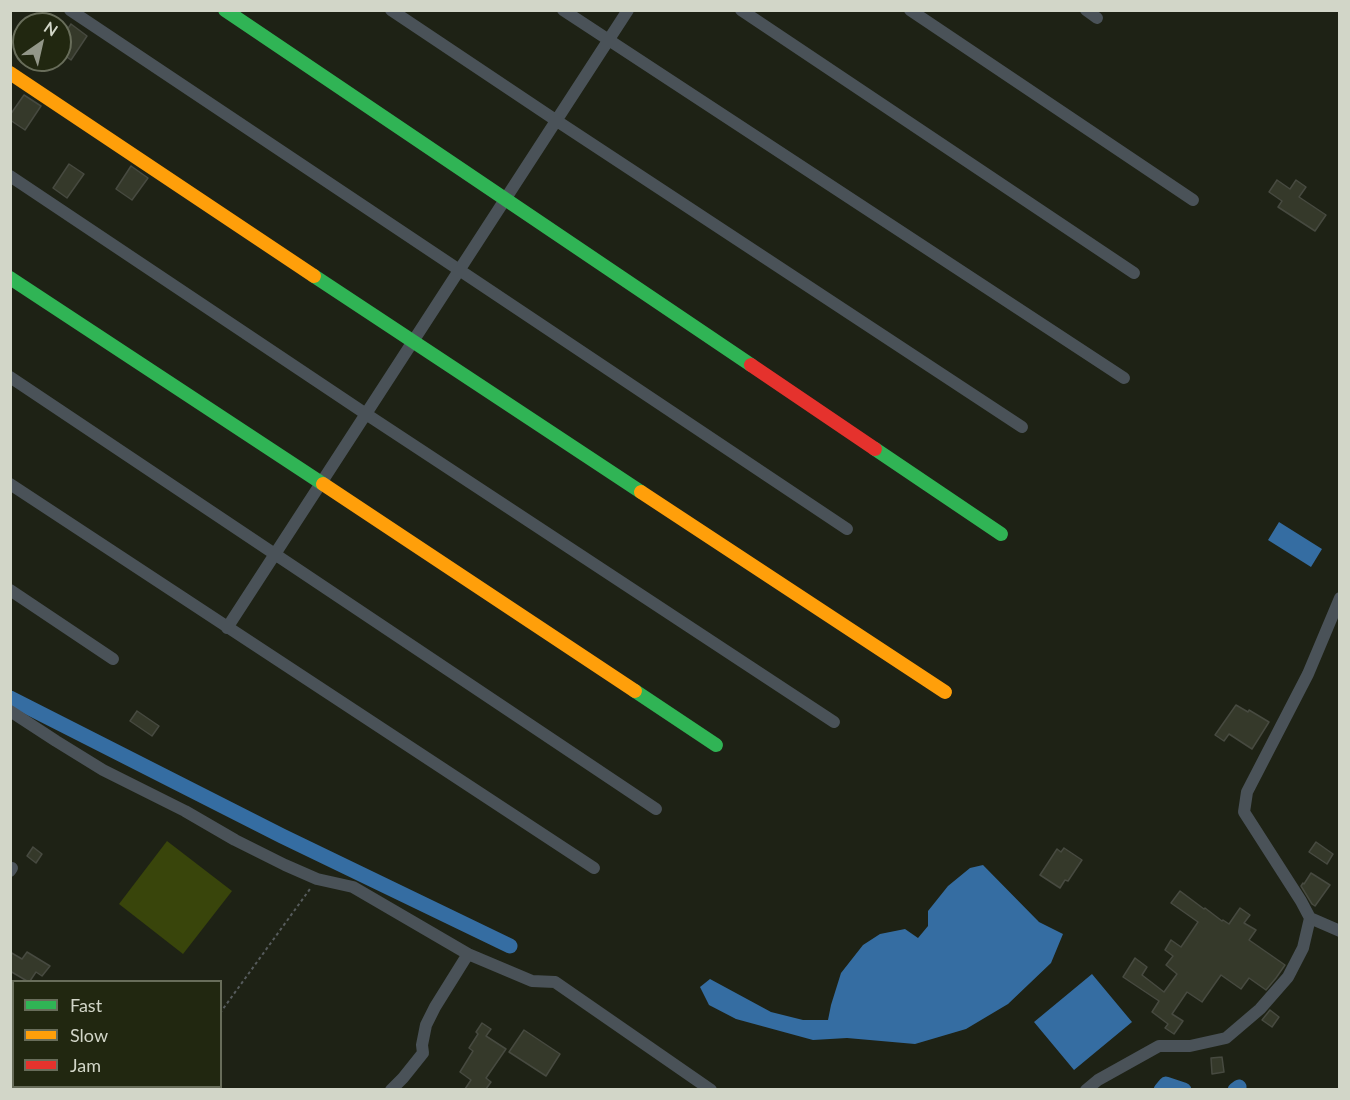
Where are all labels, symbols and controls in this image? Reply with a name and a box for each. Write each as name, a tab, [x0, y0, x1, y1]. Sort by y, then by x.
north arrow	[12, 12, 72, 72]
text: N	[41, 17, 62, 40]
legend	[12, 980, 222, 1088]
text: Fast	[70, 994, 102, 1016]
text: Slow	[70, 1024, 108, 1046]
text: Jam	[70, 1054, 101, 1076]

